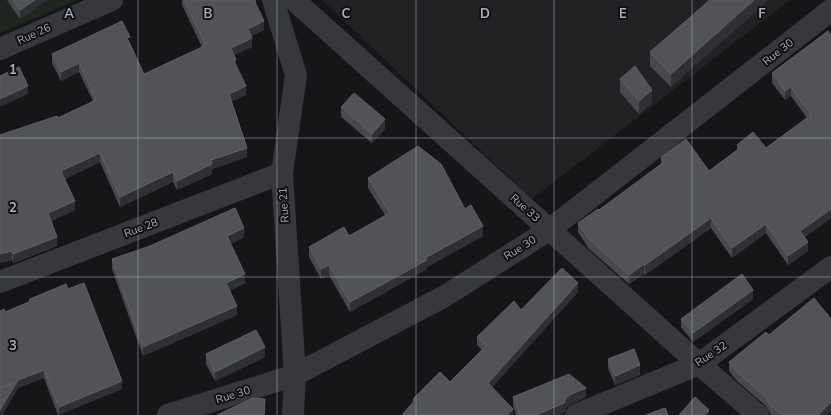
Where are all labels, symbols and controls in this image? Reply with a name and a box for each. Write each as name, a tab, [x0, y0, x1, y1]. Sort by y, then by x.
text: A	[64, 5, 74, 23]
text: B	[204, 5, 213, 23]
text: C	[342, 5, 351, 23]
text: D	[480, 5, 490, 23]
text: E	[619, 5, 627, 23]
text: F	[758, 5, 766, 23]
street label: Rue 26	[15, 20, 54, 48]
street label: Rue 30	[759, 35, 797, 69]
text: 1	[9, 61, 17, 79]
street label: Rue 21	[275, 187, 293, 223]
street label: Rue 33	[507, 191, 543, 225]
text: 2	[9, 199, 17, 217]
street label: Rue 28	[122, 215, 161, 241]
street label: Rue 30	[501, 232, 539, 264]
text: 3	[9, 337, 17, 355]
street label: Rue 32	[692, 338, 730, 370]
street label: Rue 30	[214, 383, 252, 407]

